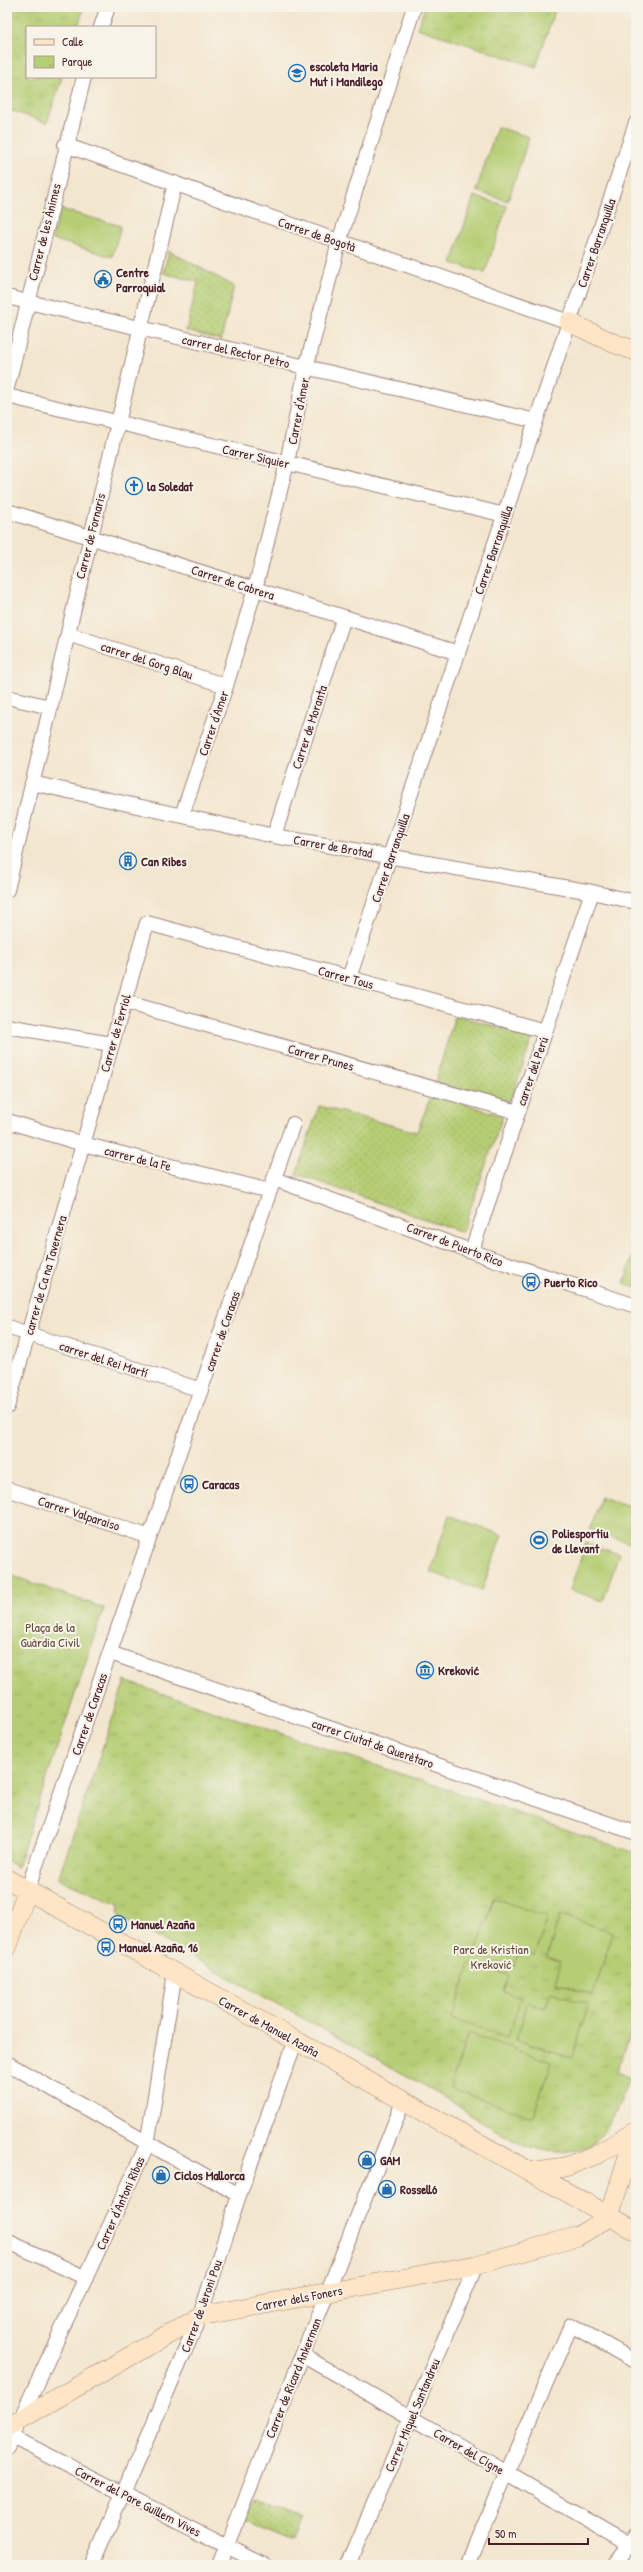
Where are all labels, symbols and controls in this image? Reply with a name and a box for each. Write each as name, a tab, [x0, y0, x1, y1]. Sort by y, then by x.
legend	[26, 26, 156, 78]
text: Calle	[62, 33, 83, 50]
text: Parque	[62, 53, 92, 70]
place label: escoleta Maria Mut i Mandilego	[310, 57, 383, 91]
school or university icon: escoleta Maria Mut i Mandilego	[287, 63, 307, 83]
street label: Carrer de les Ànimes	[23, 182, 65, 282]
street label: Carrer Barranquilla	[572, 196, 620, 290]
street label: Carrer de Bogotà	[276, 212, 358, 256]
place label: Centre Parroquial	[116, 263, 166, 297]
public building icon: Centre Parroquial	[93, 269, 113, 289]
street label: carrer del Rector Petro	[180, 330, 292, 372]
street label: Carrer d'Amer	[283, 376, 313, 446]
street label: Carrer Siquier	[221, 440, 291, 472]
church icon: la Soledat	[124, 476, 144, 496]
place label: la Soledat	[147, 477, 194, 495]
street label: Carrer de Fornaris	[71, 491, 109, 581]
street label: Carrer Barranquilla	[469, 503, 517, 597]
street label: Carrer de Cabrera	[189, 560, 277, 604]
street label: carrer del Gorg Blau	[99, 637, 195, 683]
street label: Carrer de Moranta	[287, 683, 331, 771]
street label: Carrer d'Amer	[193, 688, 233, 758]
street label: Carrer Barranquilla	[366, 811, 414, 905]
street label: Carrer de Brotad	[292, 830, 374, 862]
building icon: Can Ribes	[118, 851, 138, 871]
place label: Can Ribes	[141, 852, 186, 870]
street label: Carrer Tous	[316, 961, 376, 993]
street label: Carrer de Ferriol	[95, 991, 135, 1074]
street label: carrer del Perú	[512, 1034, 552, 1108]
street label: Carrer Prunes	[286, 1039, 356, 1075]
street label: carrer de la Fe	[103, 1141, 173, 1175]
street label: carrer de Ca na Tavernera	[19, 1213, 71, 1337]
street label: Carrer de Puerto Rico	[404, 1217, 506, 1271]
bus stop icon: Puerto Rico	[521, 1272, 541, 1292]
place label: Puerto Rico	[544, 1273, 598, 1291]
street label: carrer de Caracas	[200, 1288, 244, 1374]
street label: carrer del Rei Martí	[57, 1336, 151, 1382]
bus stop icon: Caracas	[179, 1474, 199, 1494]
place label: Caracas	[202, 1475, 239, 1493]
street label: Carrer Valparaiso	[36, 1491, 122, 1535]
place label: Poliesportiu de Llevant	[552, 1524, 609, 1557]
sports icon: Poliesportiu de Llevant	[529, 1530, 549, 1550]
park label: Plaça de la Guàrdia Civil	[20, 1618, 80, 1651]
museum icon: Kreković	[415, 1660, 435, 1680]
place label: Kreković	[438, 1661, 480, 1679]
street label: Carrer de Caracas	[66, 1670, 112, 1758]
street label: carrer Ciutat de Querètaro	[310, 1714, 436, 1772]
bus stop icon: Manuel Azaña	[108, 1914, 128, 1934]
place label: Manuel Azaña	[131, 1915, 195, 1933]
bus stop icon: Manuel Azaña, 16	[96, 1937, 116, 1957]
place label: Manuel Azaña, 16	[119, 1938, 199, 1956]
park label: Parc de Kristian Kreković	[453, 1940, 529, 1973]
street label: Carrer de Manuel Azaña	[216, 1991, 322, 2061]
shop icon: GAM	[357, 2150, 377, 2170]
place label: GAM	[380, 2151, 401, 2169]
street label: Carrer d'Antoni Ribas	[91, 2153, 149, 2253]
shop icon: Ciclos Mallorca	[151, 2165, 171, 2185]
place label: Ciclos Mallorca	[174, 2166, 245, 2184]
shop icon: Rosselló	[377, 2179, 397, 2199]
place label: Rosselló	[400, 2180, 438, 2198]
street label: Carrer de Jeroni Pou	[176, 2257, 226, 2355]
street label: Carrer dels Foners	[254, 2281, 344, 2315]
street label: Carrer de Ricard Ankerman	[261, 2315, 325, 2441]
street label: Carrer Miquel Santandreu	[380, 2355, 444, 2475]
street label: Carrer del Cigne	[430, 2423, 508, 2479]
street label: Carrer del Pare Guillem Vives	[72, 2461, 204, 2541]
scale bar	[489, 2520, 588, 2546]
text: 50 m	[495, 2525, 516, 2542]

